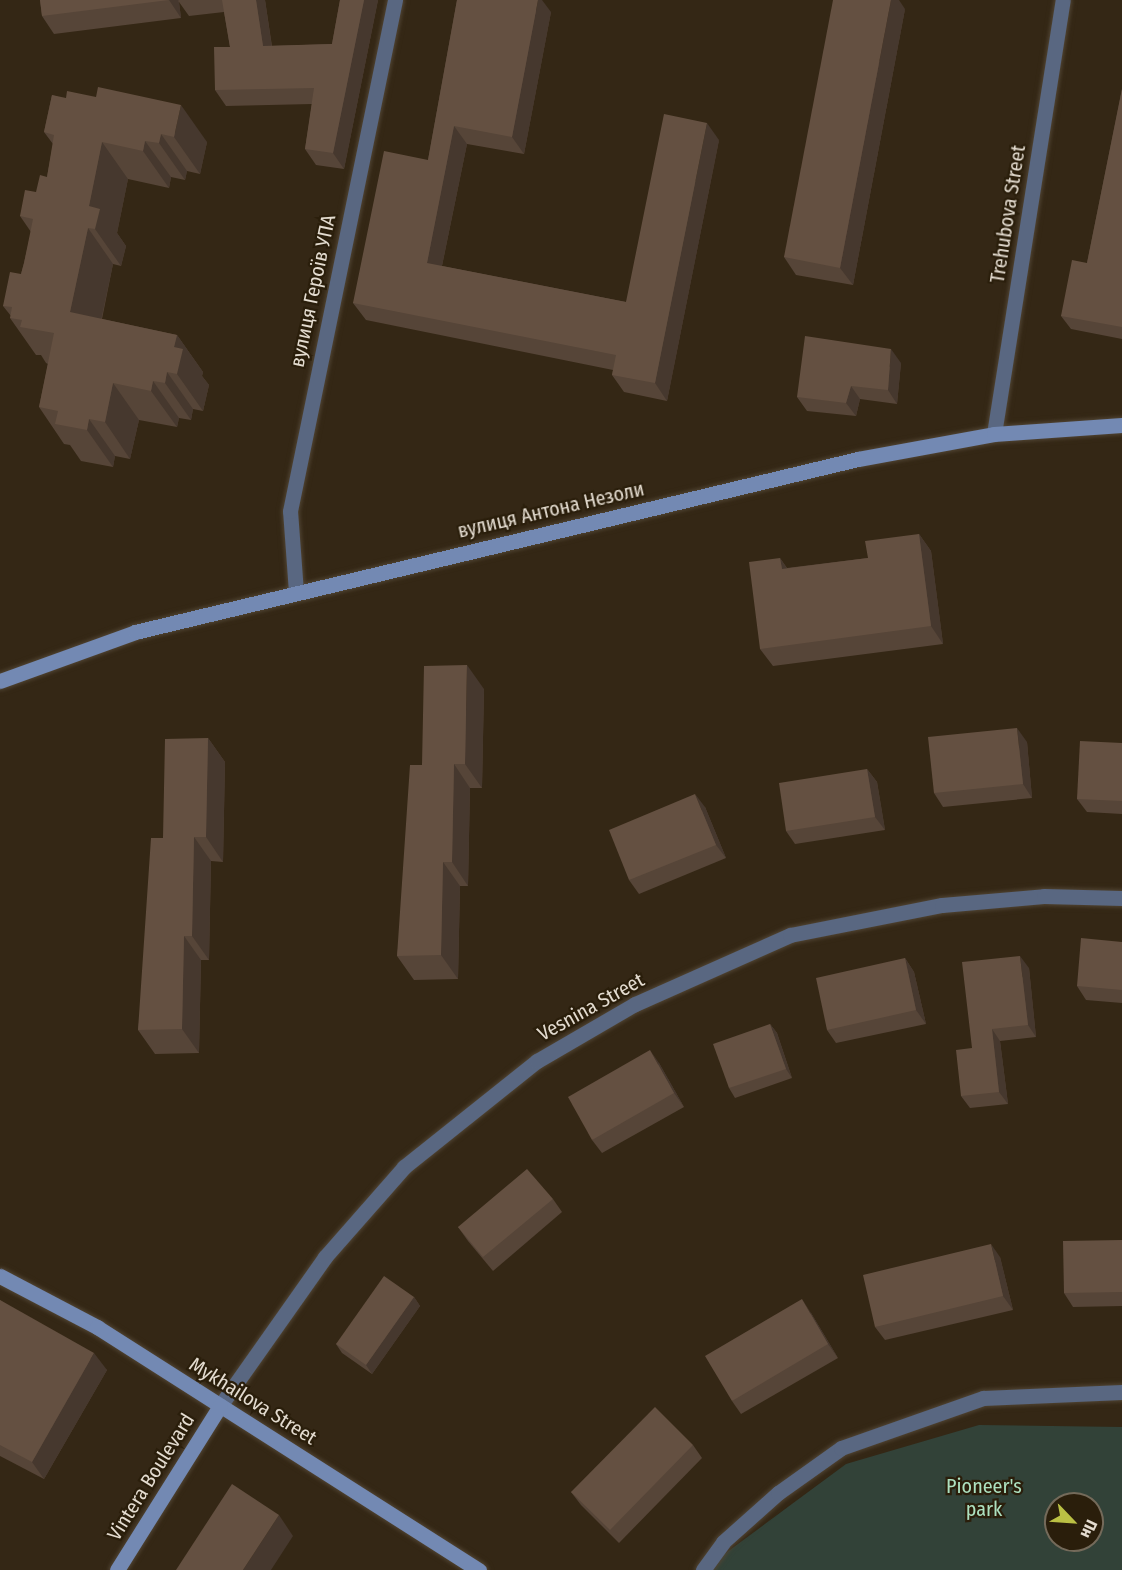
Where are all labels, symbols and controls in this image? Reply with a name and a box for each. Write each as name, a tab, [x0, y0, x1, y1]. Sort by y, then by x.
street label: Trehubova Street	[985, 143, 1031, 285]
street label: вулиця Героїв УПА	[285, 213, 341, 369]
street label: вулиця Антона Незоли	[455, 477, 647, 543]
street label: Vesnina Street	[534, 968, 648, 1046]
street label: Mykhailova Street	[185, 1352, 321, 1450]
street label: Vintera Boulevard	[102, 1409, 200, 1545]
park label: Pioneer's park	[946, 1475, 1022, 1522]
north arrow	[1044, 1492, 1104, 1552]
text: Пн	[1077, 1517, 1101, 1541]

